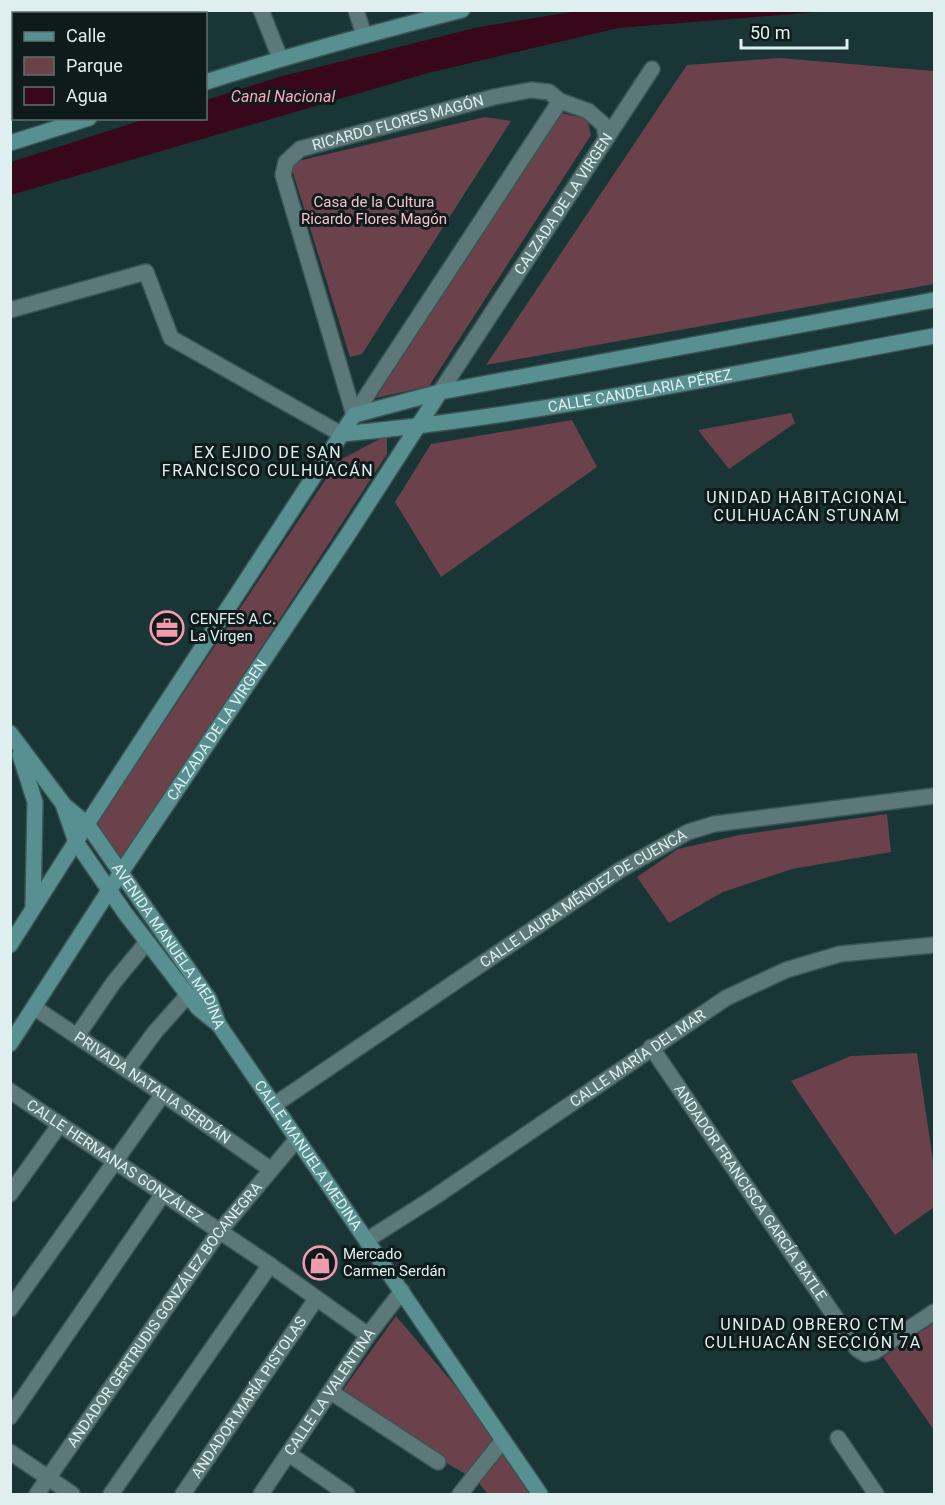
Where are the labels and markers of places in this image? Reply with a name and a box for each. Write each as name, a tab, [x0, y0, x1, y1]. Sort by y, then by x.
office icon: CENFES A.C. La Virgen	[149, 610, 185, 646]
place label: CENFES A.C. La Virgen	[190, 610, 276, 645]
shop icon: Mercado Carmen Serdán	[302, 1245, 338, 1281]
place label: Mercado Carmen Serdán	[343, 1245, 446, 1280]

